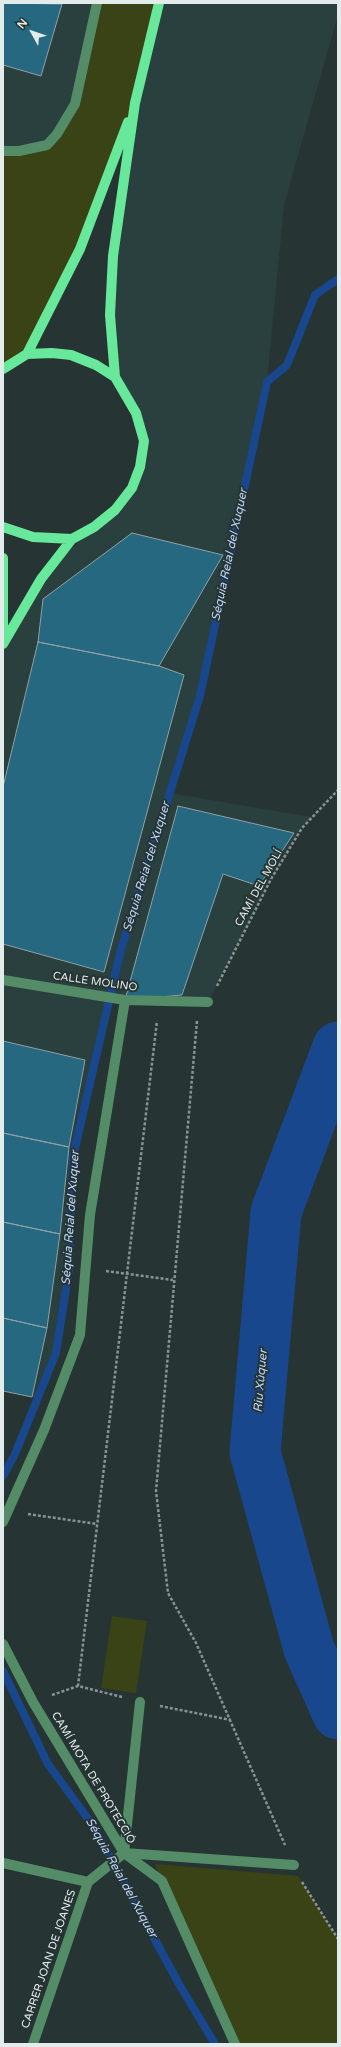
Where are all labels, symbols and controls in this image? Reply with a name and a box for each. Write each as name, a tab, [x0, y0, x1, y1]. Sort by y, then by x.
north arrow	[12, 12, 52, 52]
text: N	[15, 16, 30, 32]
water label: Séquia Reial del Xuquer	[209, 488, 251, 622]
water label: Séquia Reial del Xuquer	[120, 800, 174, 934]
street label: CAMÍ DEL MOLÍ	[232, 847, 286, 929]
street label: CALLE MOLINO	[52, 970, 138, 994]
water label: Séquia Reial del Xuquer	[59, 1150, 83, 1286]
water label: Riu Xúquer	[251, 1349, 271, 1413]
street label: CAMÍ MOTA DE PROTECCIÓ	[48, 1710, 138, 1846]
water label: Séquia Reial del Xuquer	[82, 1816, 160, 1940]
street label: CARRER JOAN DE JOANES	[19, 1888, 79, 2030]

